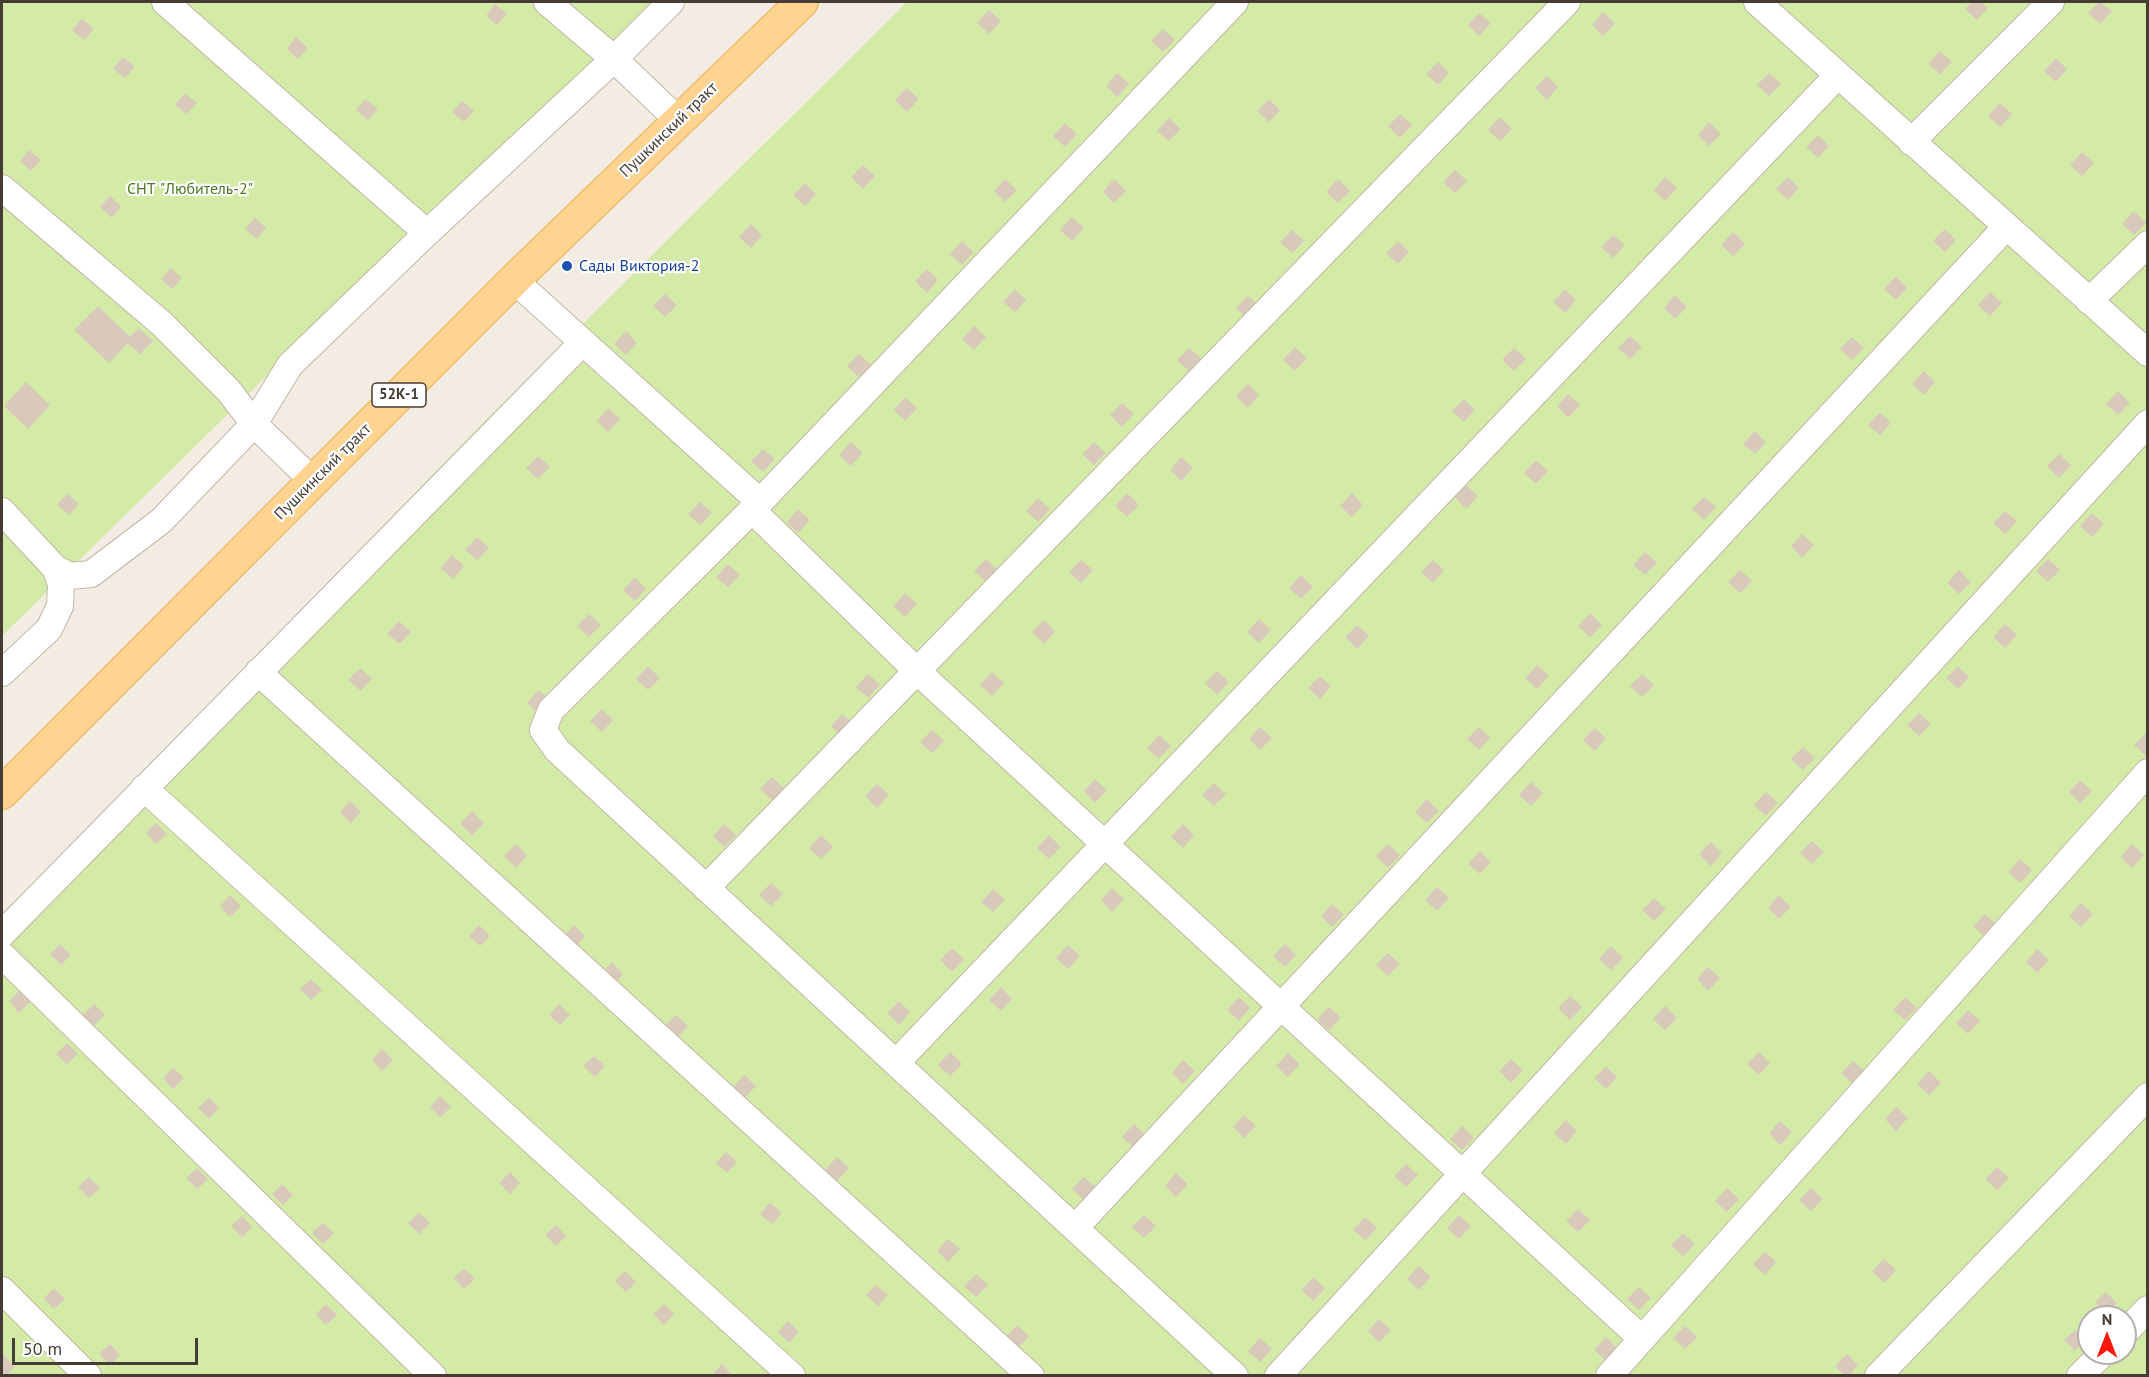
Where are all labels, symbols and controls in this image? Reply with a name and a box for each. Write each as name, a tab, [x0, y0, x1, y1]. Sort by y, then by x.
street label: Пушкинский тракт	[616, 79, 722, 181]
park label: СНТ "Любитель-2"	[127, 179, 253, 199]
place label: Сады Виктория-2	[579, 256, 699, 276]
marker: Сады Виктория-2	[560, 259, 574, 273]
road number: 52К-1	[372, 383, 426, 407]
street label: Пушкинский тракт	[271, 420, 375, 524]
north arrow	[2077, 1305, 2137, 1365]
text: N	[2102, 1309, 2112, 1329]
scale bar	[15, 1326, 201, 1364]
text: 50 m	[23, 1337, 62, 1360]

